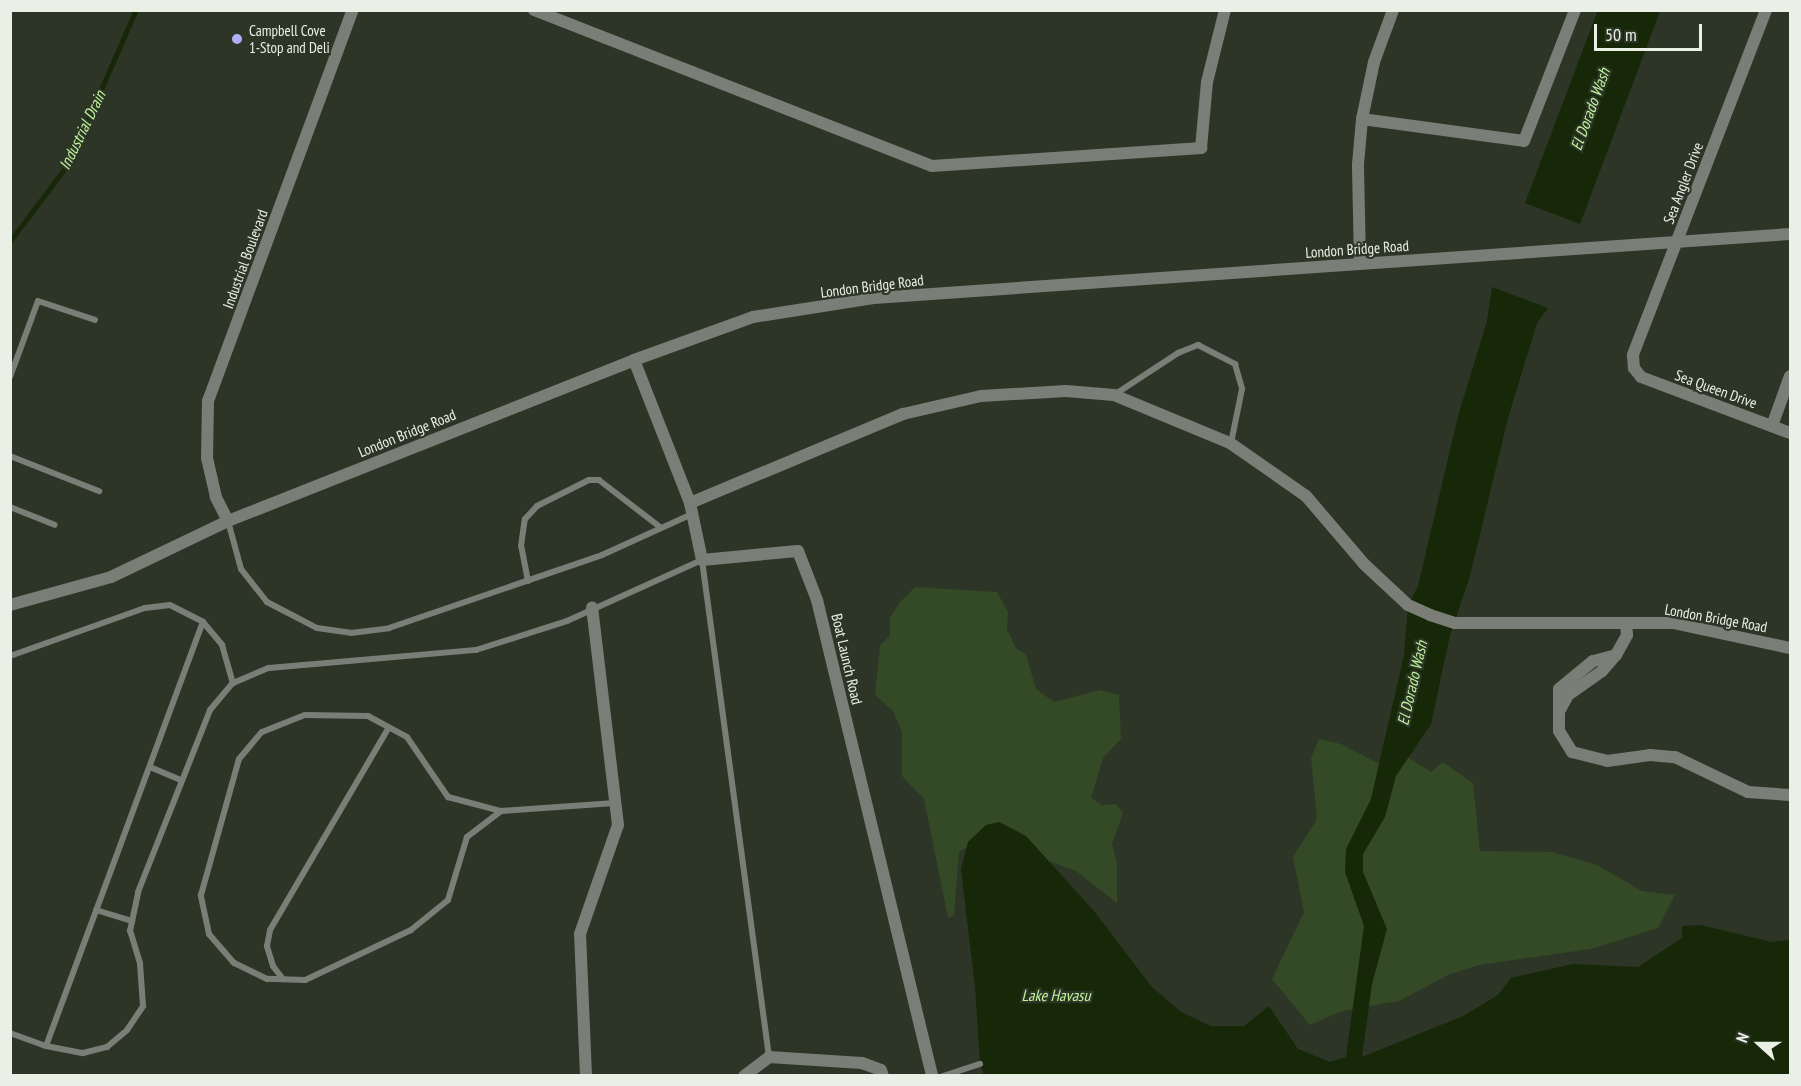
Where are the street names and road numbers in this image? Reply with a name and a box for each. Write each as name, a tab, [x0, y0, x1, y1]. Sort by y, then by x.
street label: Sea Angler Drive	[1659, 140, 1707, 226]
street label: Industrial Boulevard	[219, 207, 271, 311]
street label: London Bridge Road	[1305, 236, 1409, 262]
street label: London Bridge Road	[819, 271, 925, 301]
street label: Sea Queen Drive	[1673, 366, 1759, 412]
street label: London Bridge Road	[356, 405, 458, 461]
street label: London Bridge Road	[1663, 600, 1769, 636]
street label: Boat Launch Road	[828, 612, 866, 706]

